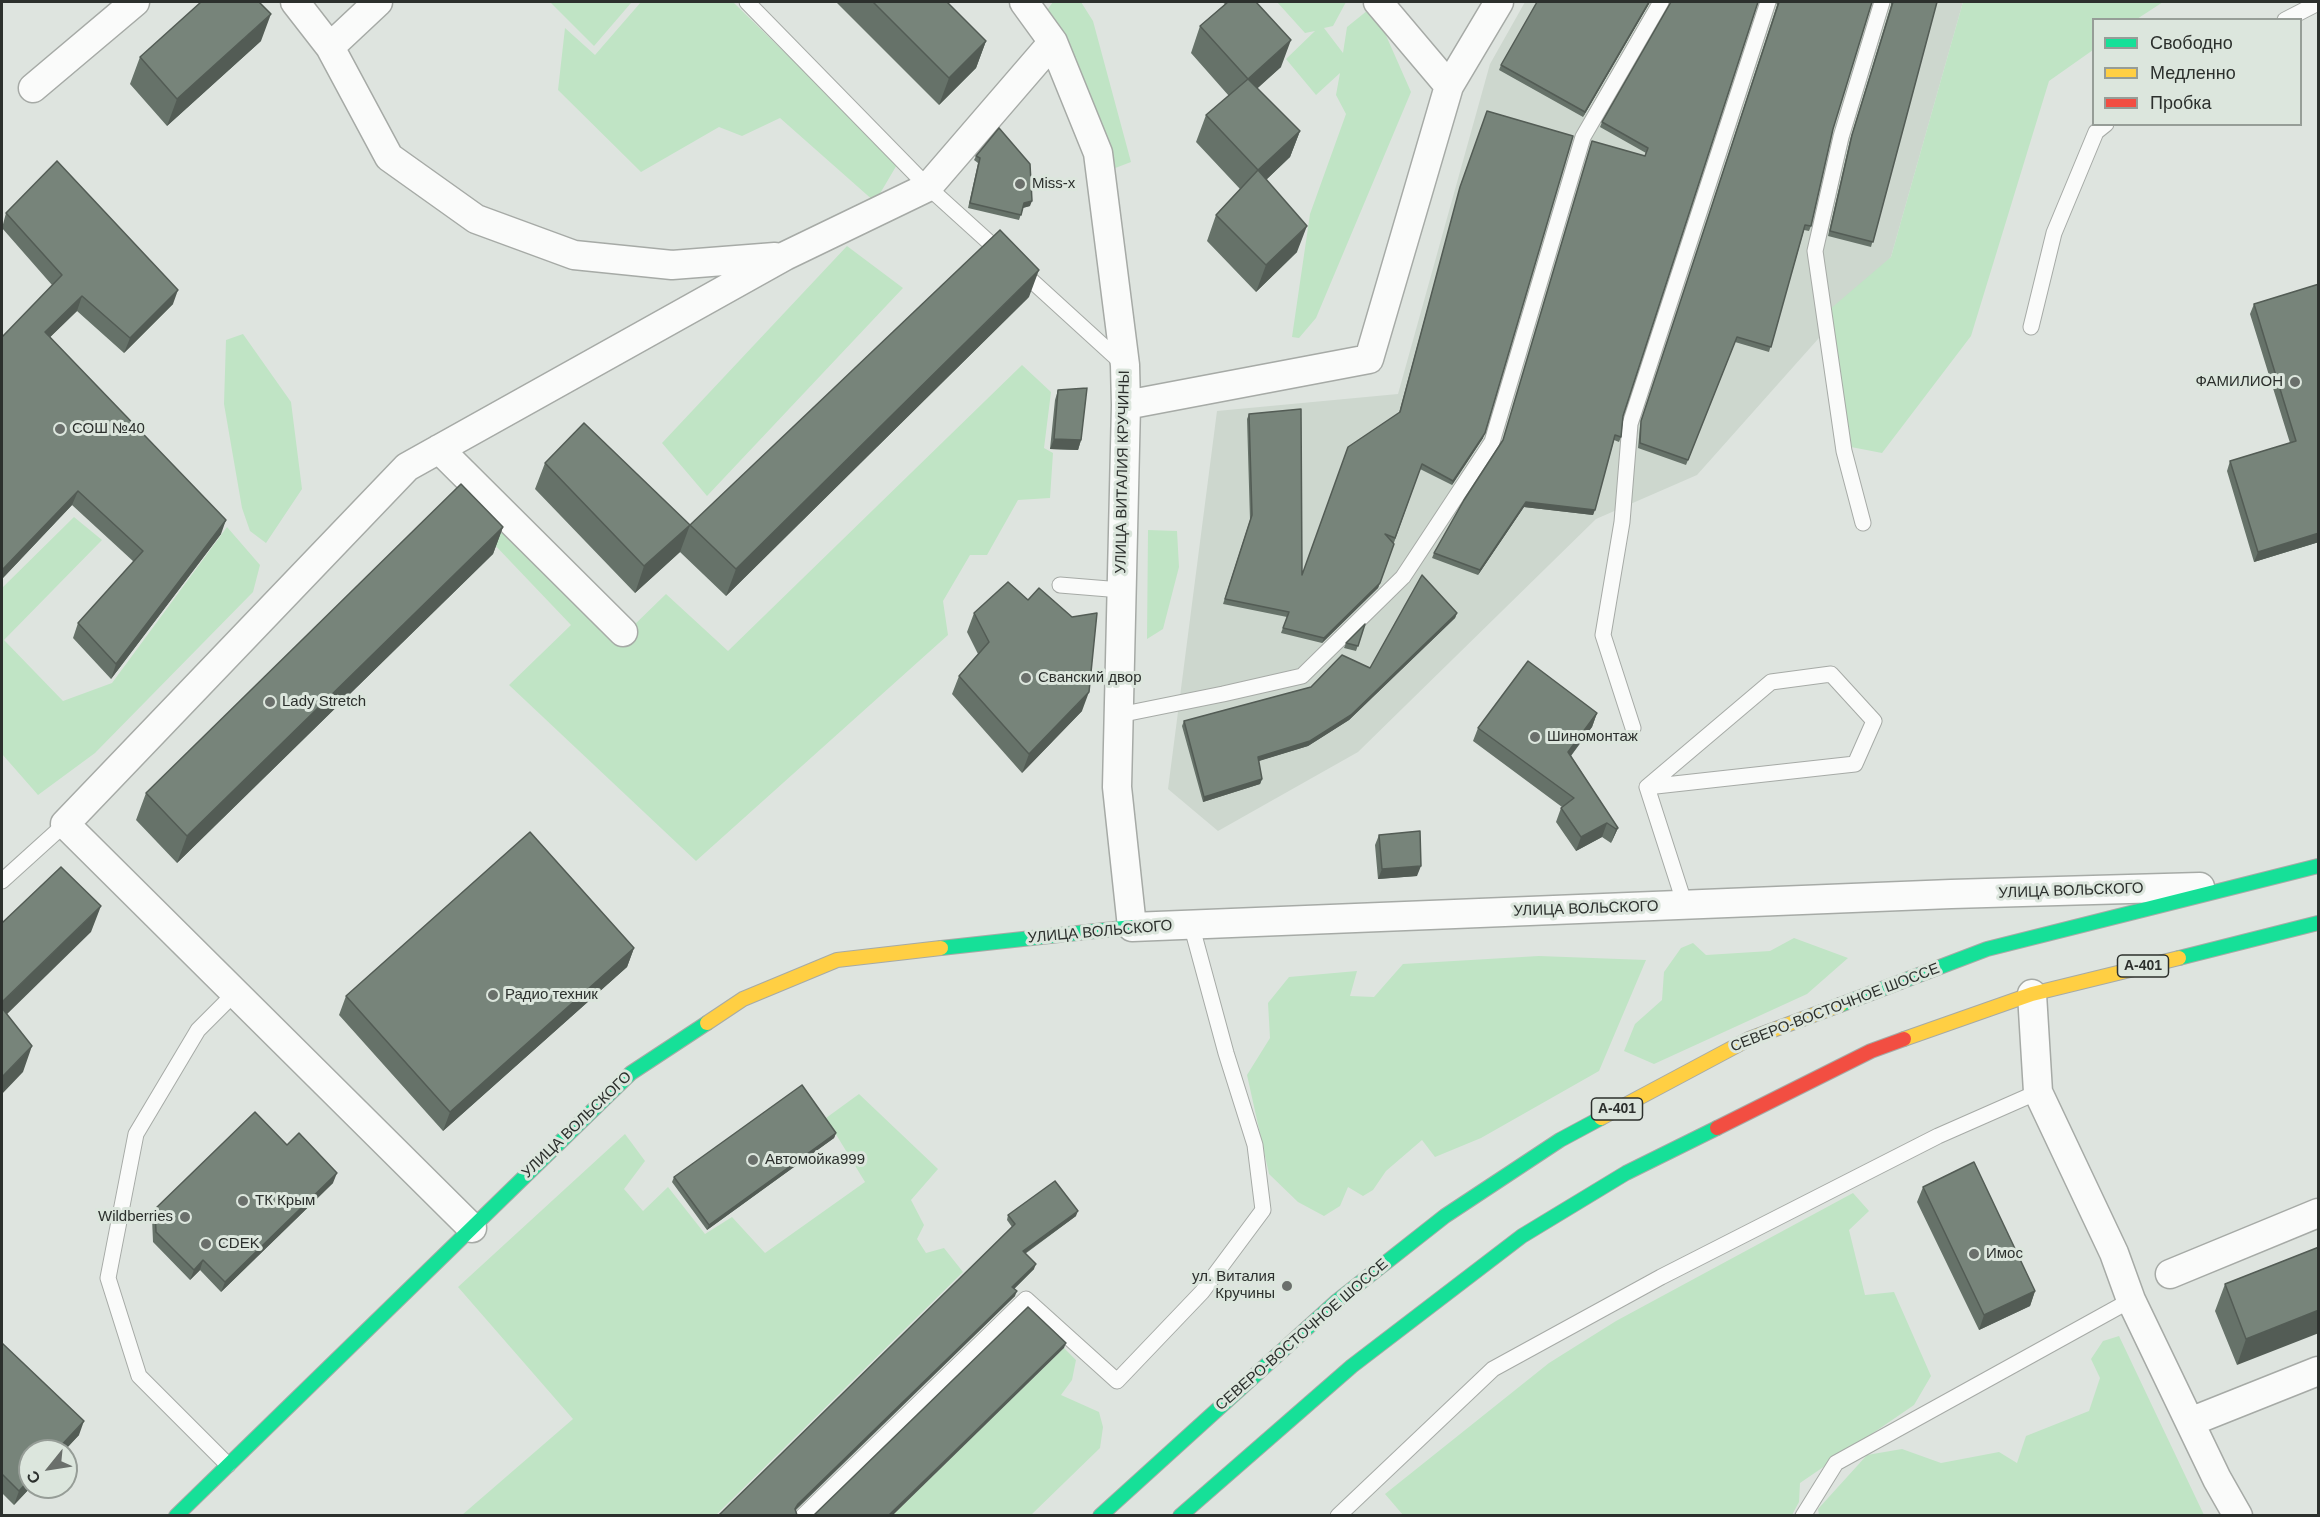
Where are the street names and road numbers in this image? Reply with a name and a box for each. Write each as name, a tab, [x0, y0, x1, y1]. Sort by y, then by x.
street label: УЛИЦА ВИТАЛИЯ КРУЧИНЫ	[1112, 370, 1134, 574]
street label: УЛИЦА ВОЛЬСКОГО	[1998, 879, 2144, 903]
street label: УЛИЦА ВОЛЬСКОГО	[1513, 897, 1659, 921]
street label: УЛИЦА ВОЛЬСКОГО	[1027, 917, 1173, 947]
road number: А-401	[2118, 955, 2168, 977]
street label: СЕВЕРО-ВОСТОЧНОЕ ШОССЕ	[1728, 960, 1942, 1056]
street label: УЛИЦА ВОЛЬСКОГО	[518, 1068, 636, 1182]
road number: А-401	[1592, 1098, 1642, 1120]
street label: СЕВЕРО-ВОСТОЧНОЕ ШОССЕ	[1212, 1255, 1392, 1415]

